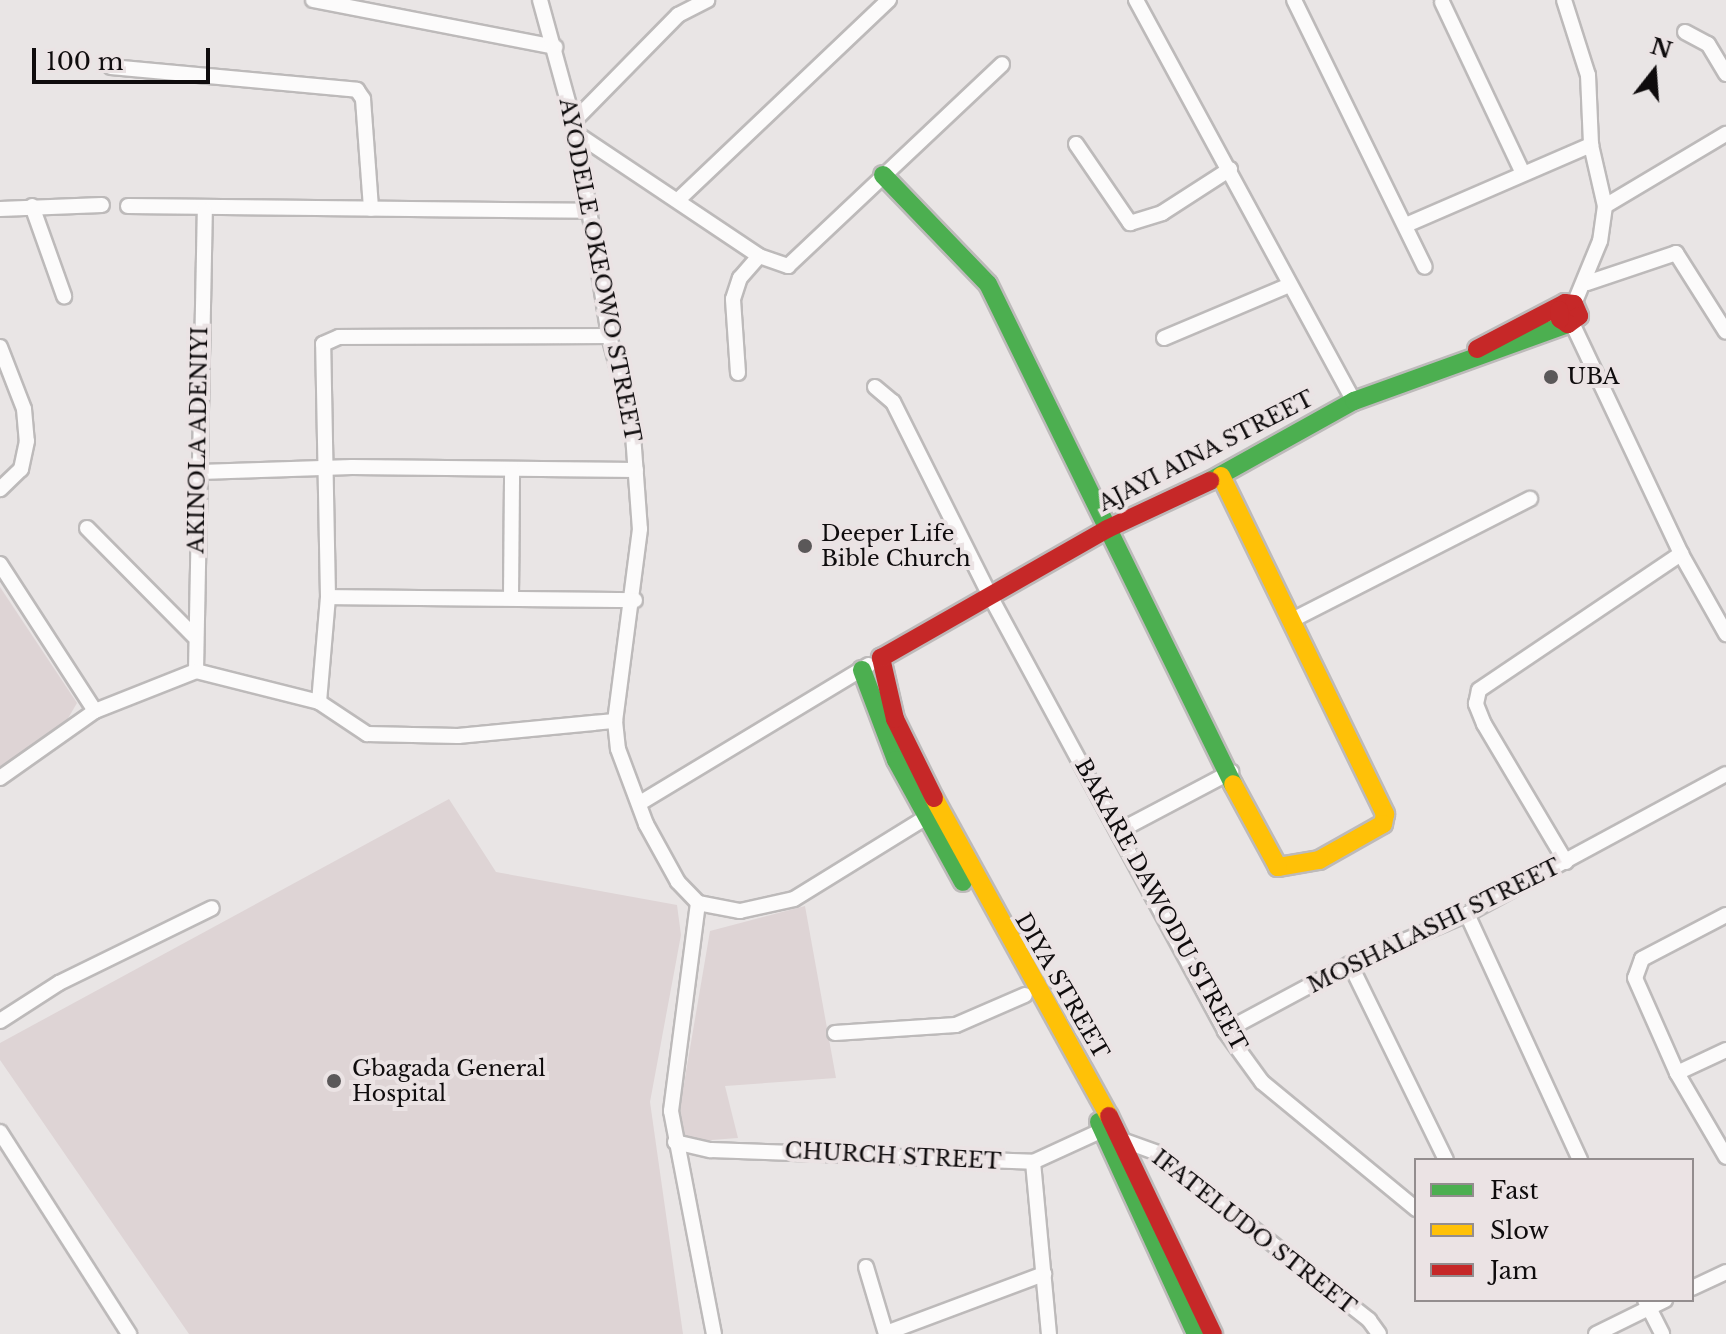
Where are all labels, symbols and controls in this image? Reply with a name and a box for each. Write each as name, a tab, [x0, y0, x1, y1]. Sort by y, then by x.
scale bar	[36, 32, 214, 82]
north arrow	[1614, 32, 1694, 112]
text: N	[1647, 33, 1675, 65]
text: 100 m	[46, 47, 124, 76]
street label: AYODELE OKEOWO STREET	[554, 96, 646, 444]
street label: AKINOLA ADENIYI	[183, 325, 213, 555]
place label: UBA	[1567, 364, 1620, 390]
marker: UBA	[1542, 368, 1560, 386]
street label: AJAYI AINA STREET	[1093, 385, 1319, 517]
place label: Deeper Life Bible Church	[821, 520, 971, 572]
marker: Deeper Life Bible Church	[796, 537, 814, 555]
street label: BAKARE DAWODU STREET	[1069, 754, 1253, 1056]
street label: MOSHALASHI STREET	[1303, 853, 1565, 999]
street label: DIYA STREET	[1009, 908, 1115, 1064]
place label: Gbagada General Hospital	[352, 1055, 546, 1106]
marker: Gbagada General Hospital	[323, 1070, 345, 1092]
street label: CHURCH STREET	[784, 1137, 1002, 1175]
street label: IFATELUDO STREET	[1147, 1144, 1361, 1320]
legend	[1414, 1158, 1694, 1302]
text: Fast	[1490, 1176, 1538, 1205]
text: Slow	[1490, 1216, 1549, 1245]
text: Jam	[1490, 1256, 1538, 1285]

